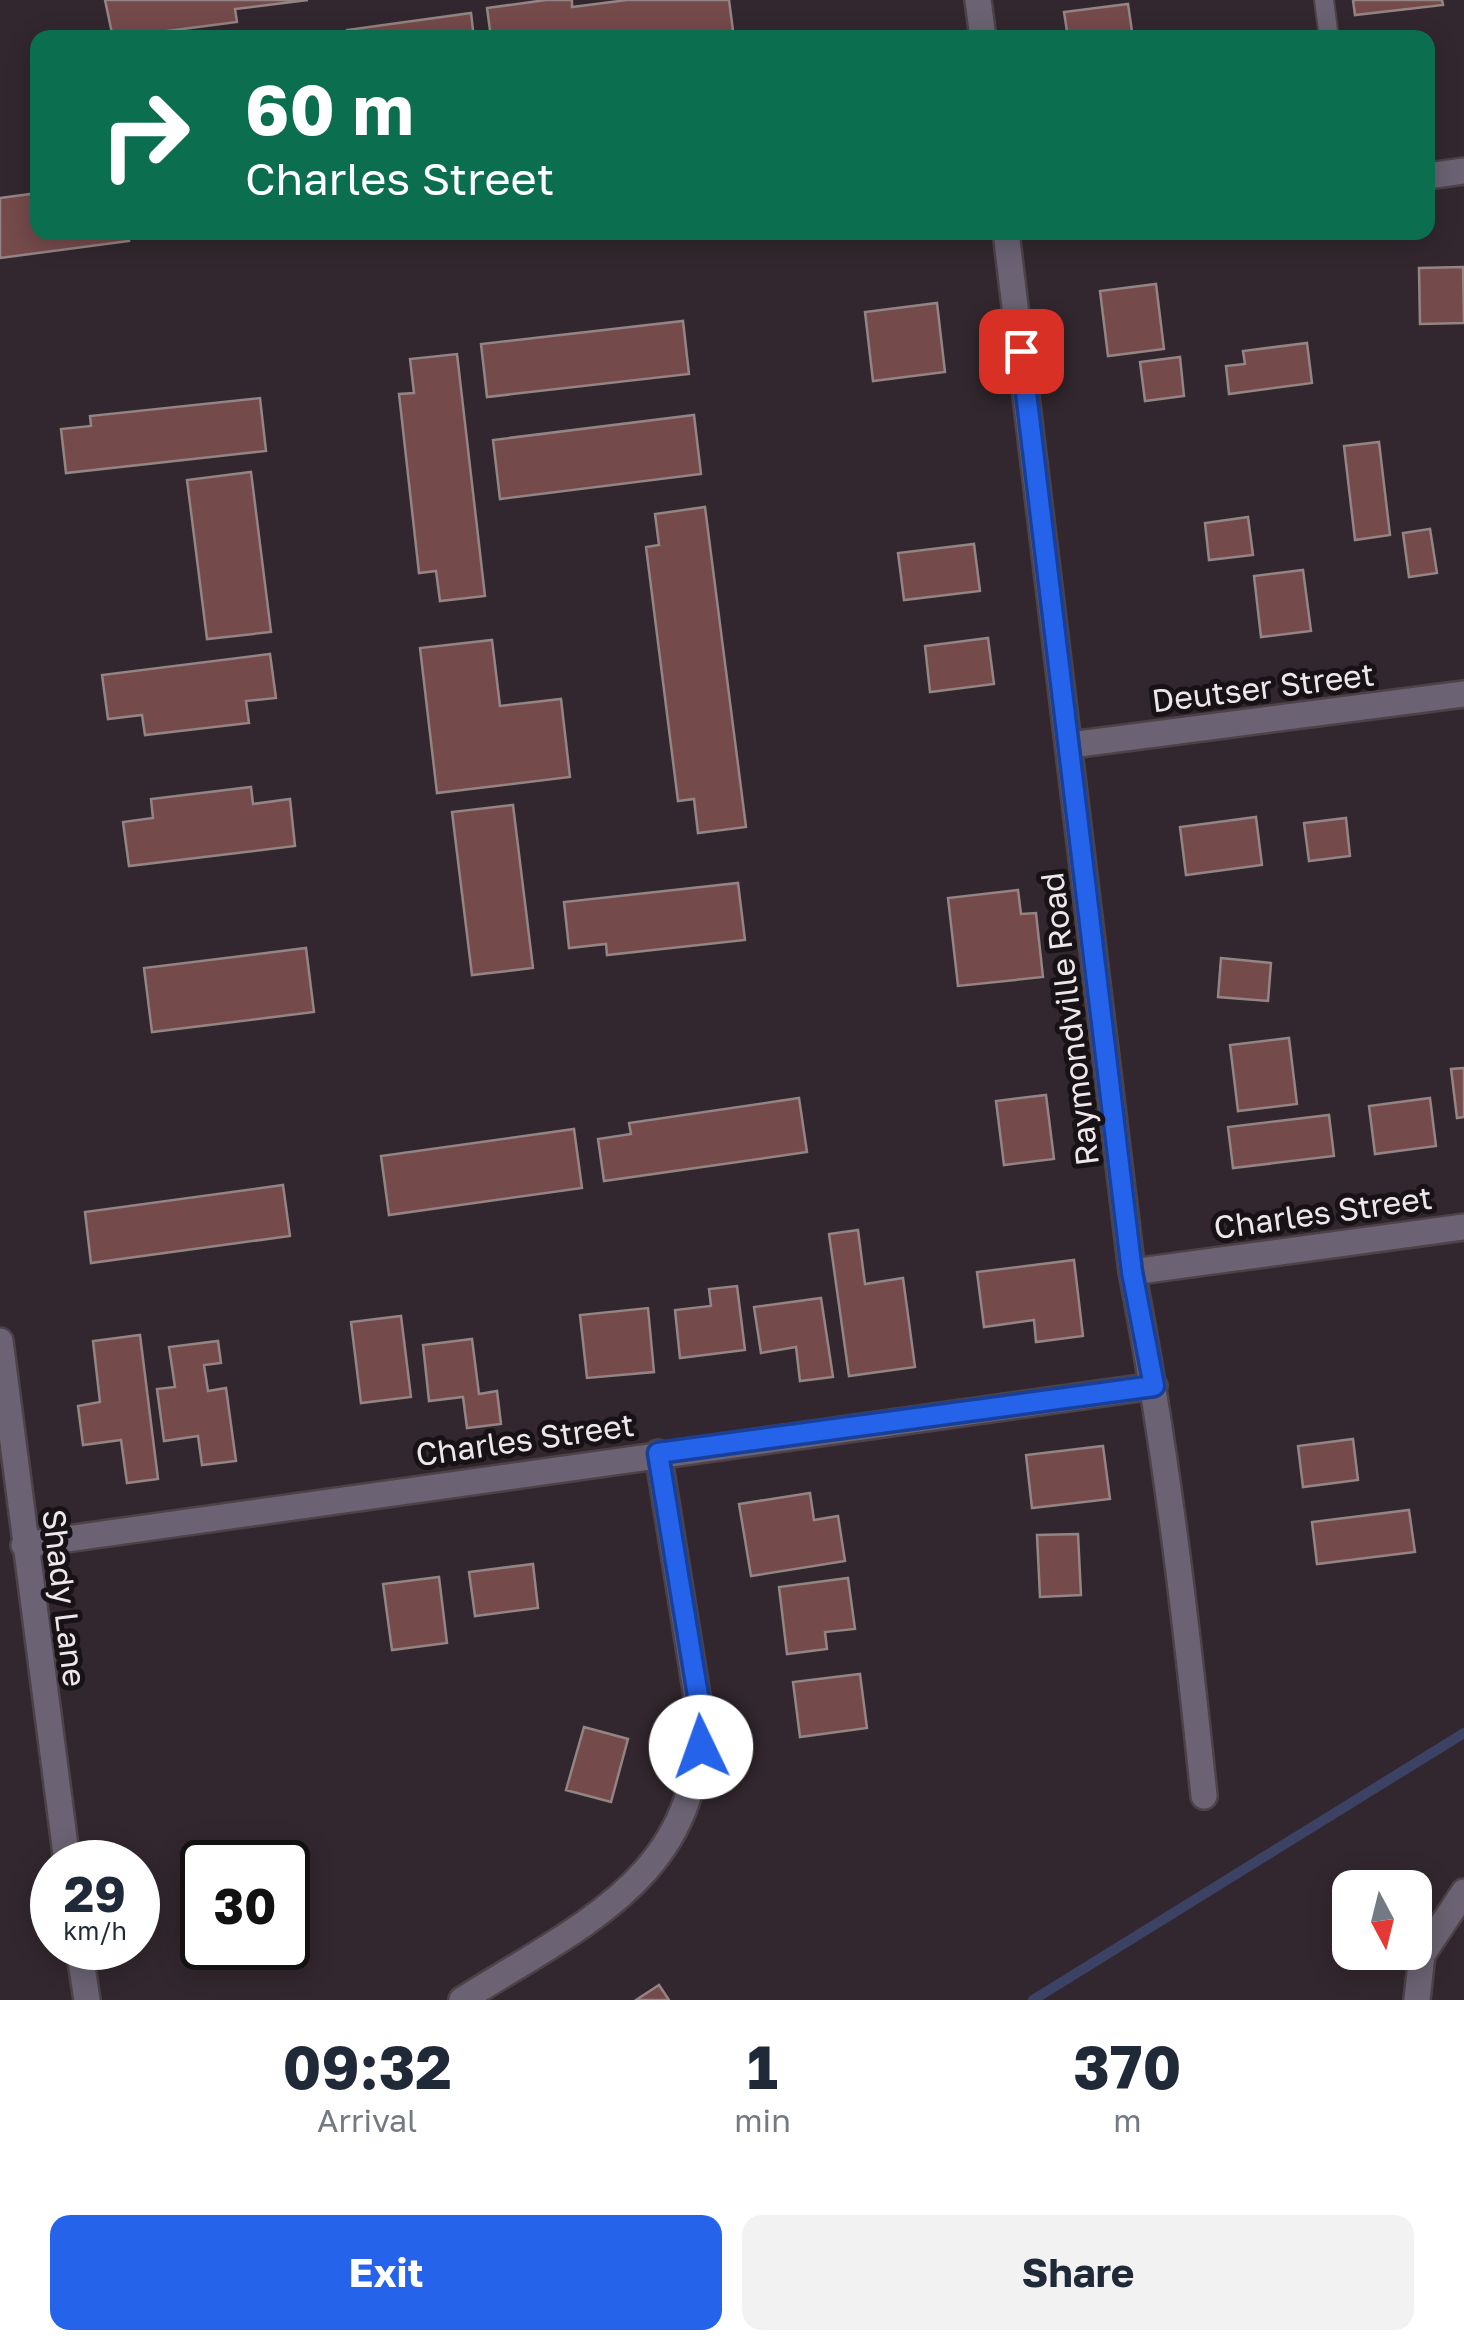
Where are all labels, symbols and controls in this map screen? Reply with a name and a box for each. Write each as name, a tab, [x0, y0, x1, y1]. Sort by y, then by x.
text: 60 m	[245, 66, 414, 150]
icon: right	[80, 70, 210, 200]
text: Charles Street	[245, 151, 555, 205]
pin	[979, 309, 1064, 394]
icon: arrive	[994, 324, 1049, 379]
street label: Deutser Street	[1149, 655, 1376, 720]
street label: Raymondville Road	[1032, 870, 1106, 1168]
street label: Charles Street	[1211, 1178, 1435, 1246]
street label: Charles Street	[413, 1405, 637, 1473]
street label: Shady Lane	[35, 1507, 95, 1689]
position arrow	[649, 1695, 753, 1799]
speed limit sign: 30	[180, 1840, 310, 1970]
text: 29	[64, 1863, 126, 1923]
north arrow	[1332, 1870, 1432, 1970]
map controls	[1332, 1870, 1432, 1970]
text: km/h	[63, 1915, 127, 1946]
text: 09:32	[282, 2030, 452, 2102]
text: 1	[747, 2030, 778, 2102]
text: 370	[1073, 2030, 1182, 2102]
text: Arrival	[317, 2101, 417, 2139]
text: min	[734, 2101, 791, 2139]
text: m	[1113, 2101, 1142, 2139]
button: Exit	[50, 2215, 722, 2330]
button: Share	[742, 2215, 1414, 2330]

